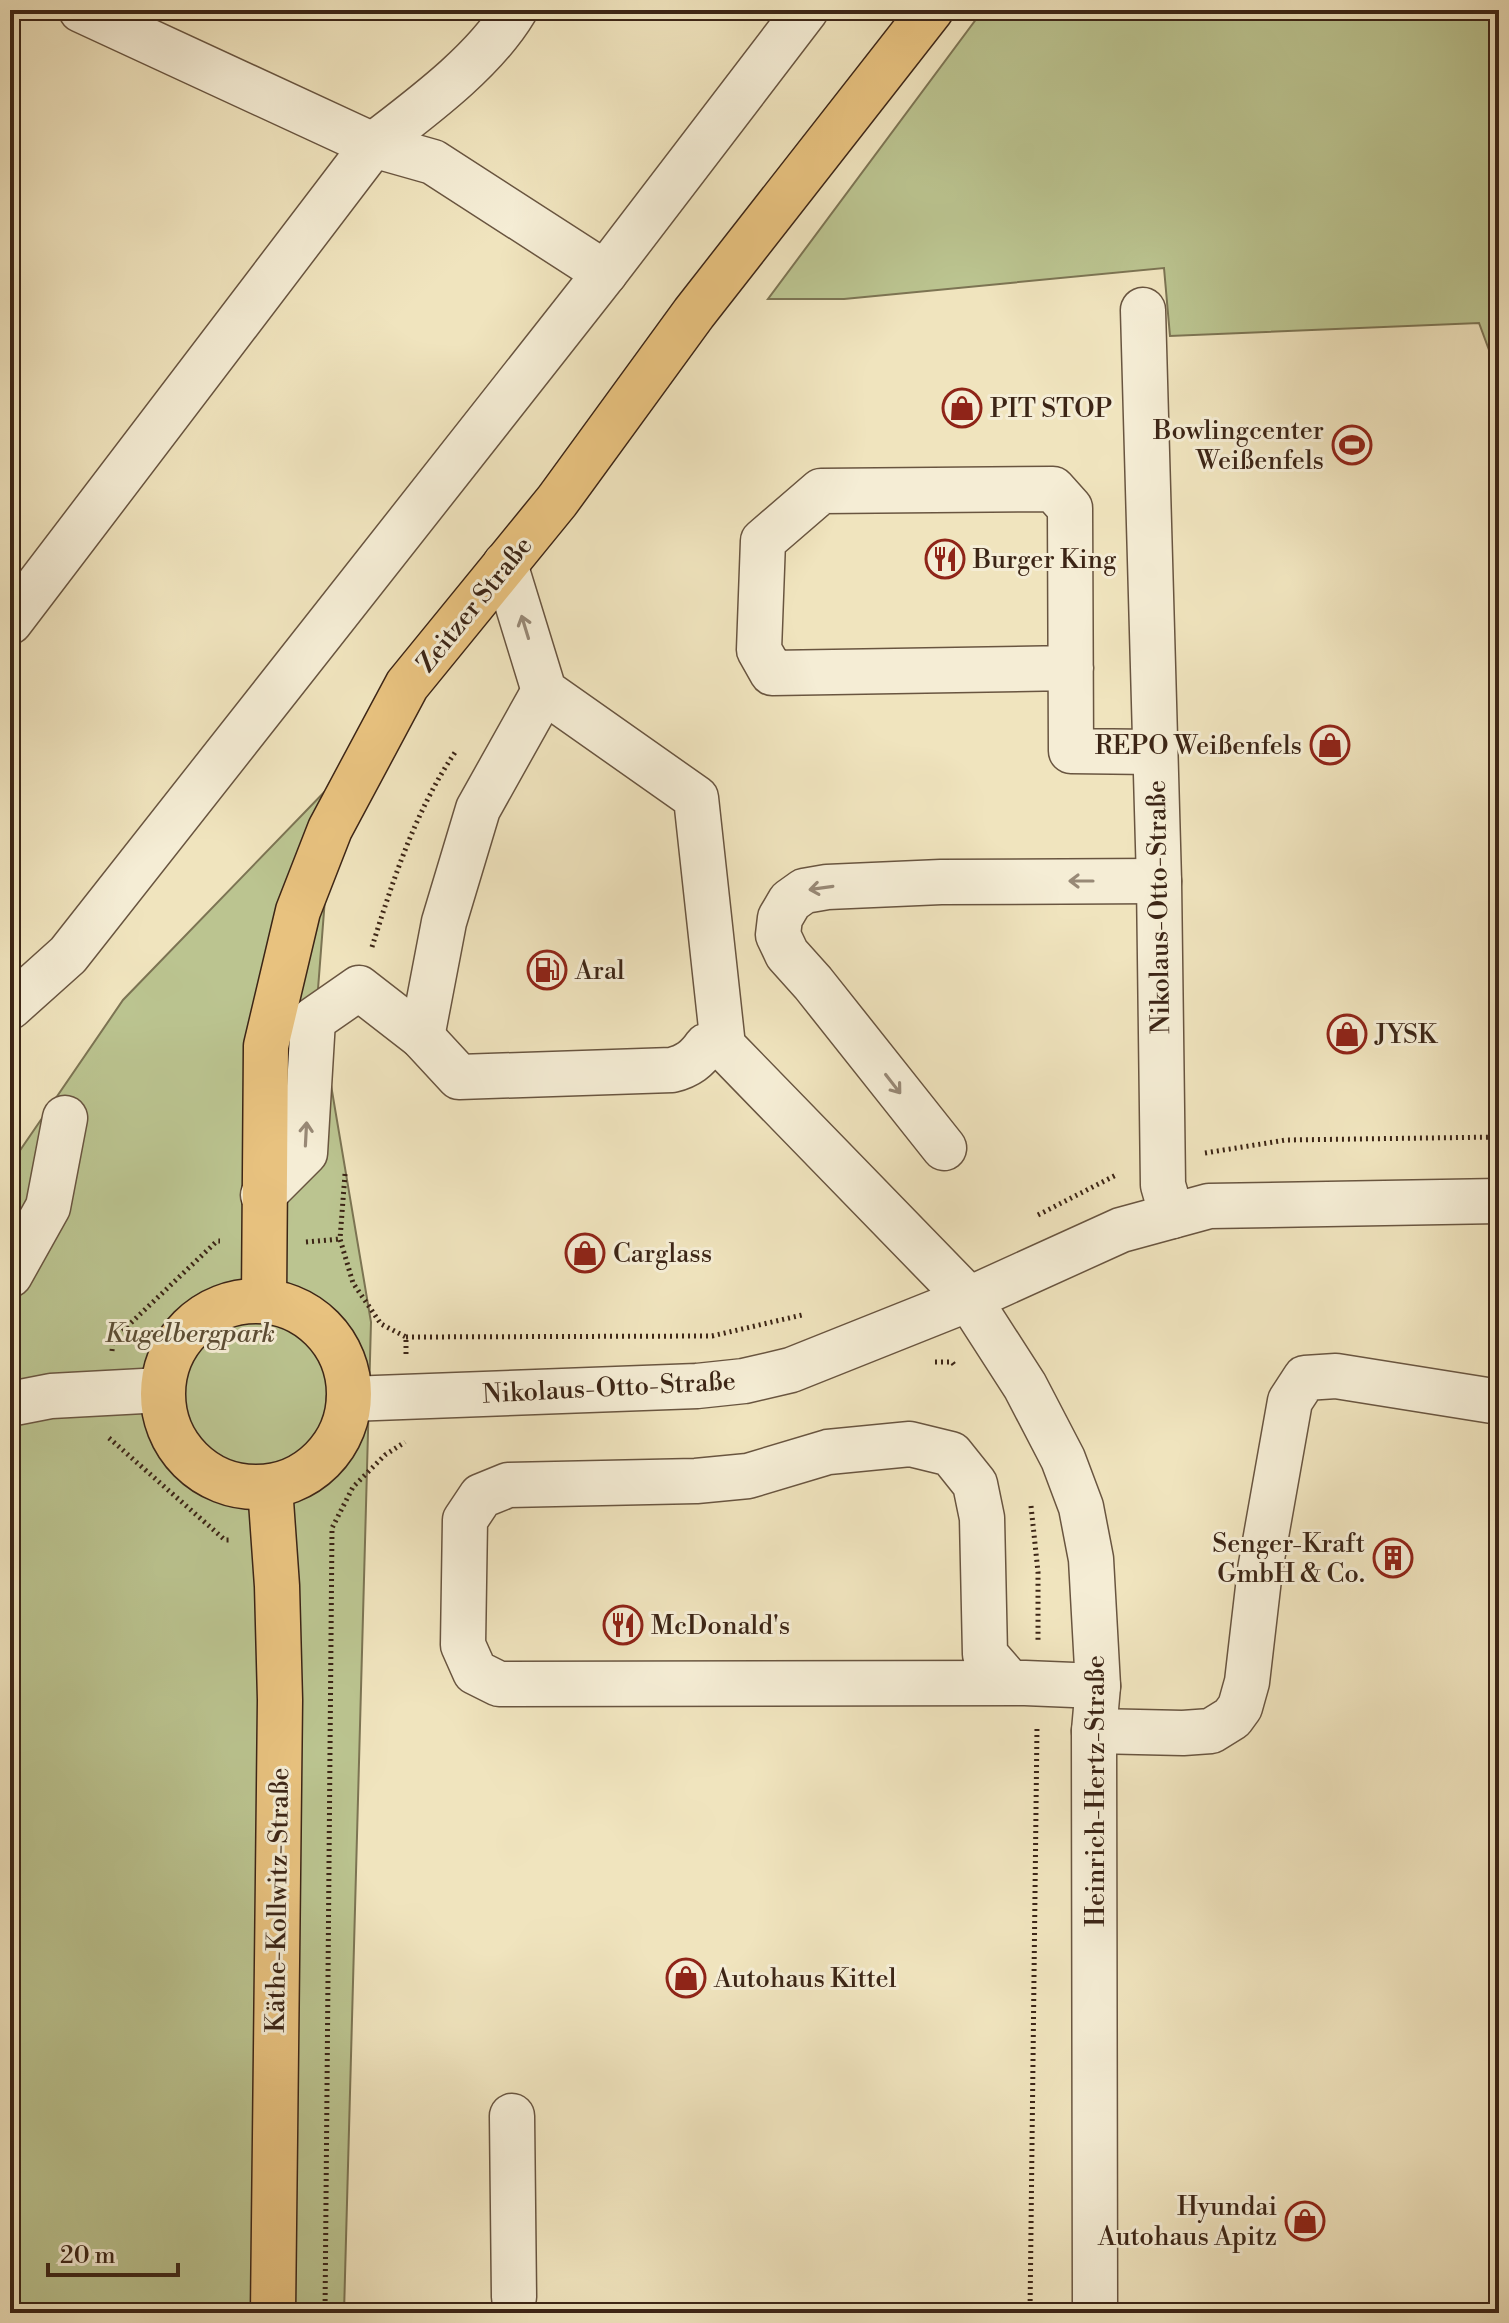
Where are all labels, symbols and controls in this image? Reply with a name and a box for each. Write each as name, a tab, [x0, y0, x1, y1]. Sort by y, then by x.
shop icon: PIT STOP	[941, 387, 983, 429]
place label: PIT STOP	[990, 393, 1112, 425]
place label: Bowlingcenter Weißenfels	[1152, 415, 1324, 477]
sports icon: Bowlingcenter Weißenfels	[1331, 424, 1373, 466]
street label: Zeitzer Straße	[410, 530, 539, 679]
restaurant icon: Burger King	[924, 538, 966, 580]
place label: Burger King	[972, 544, 1117, 576]
one-way arrow	[517, 615, 532, 641]
shop icon: REPO Weißenfels	[1309, 724, 1351, 766]
place label: REPO Weißenfels	[1095, 730, 1302, 762]
street label: Nikolaus-Otto-Straße	[1141, 780, 1177, 1034]
one-way arrow	[1068, 873, 1095, 889]
one-way arrow	[809, 881, 834, 896]
fuel station icon: Aral	[526, 949, 568, 991]
place label: Aral	[574, 955, 625, 987]
shop icon: JYSK	[1326, 1013, 1368, 1055]
place label: JYSK	[1374, 1019, 1439, 1051]
one-way arrow	[884, 1073, 902, 1094]
one-way arrow	[299, 1121, 314, 1148]
shop icon: Carglass	[564, 1232, 606, 1274]
place label: Carglass	[613, 1238, 712, 1270]
park label: Kugelbergpark	[105, 1318, 275, 1350]
street label: Nikolaus-Otto-Straße	[481, 1365, 737, 1411]
place label: Senger-Kraft GmbH & Co.	[1212, 1528, 1365, 1590]
building icon: Senger-Kraft GmbH & Co.	[1372, 1537, 1414, 1579]
restaurant icon: McDonald's	[602, 1604, 644, 1646]
place label: McDonald's	[651, 1610, 790, 1642]
street label: Heinrich-Hertz-Straße	[1080, 1655, 1112, 1927]
street label: Käthe-Kollwitz-Straße	[260, 1767, 296, 2033]
shop icon: Autohaus Kittel	[665, 1957, 707, 1999]
place label: Autohaus Kittel	[713, 1963, 897, 1995]
place label: Hyundai Autohaus Apitz	[1097, 2191, 1277, 2253]
shop icon: Hyundai Autohaus Apitz	[1284, 2200, 1326, 2242]
scale bar	[48, 2227, 178, 2277]
text: 20 m	[60, 2241, 116, 2271]

